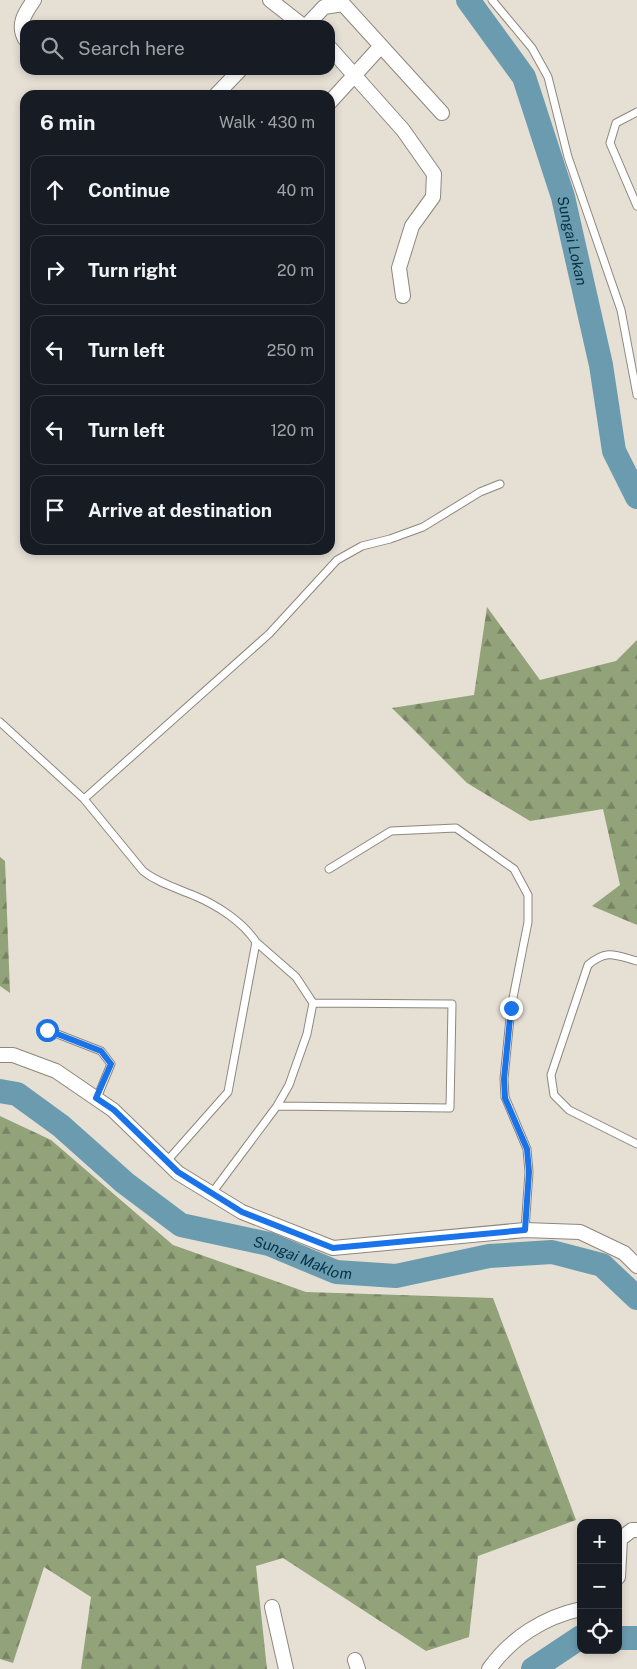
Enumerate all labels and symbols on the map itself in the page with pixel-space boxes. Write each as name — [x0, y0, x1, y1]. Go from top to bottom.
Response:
water label: Sungai Lokan — [554, 194, 591, 287]
route end — [500, 997, 523, 1020]
route start — [36, 1019, 59, 1042]
water label: Sungai Maklom — [252, 1232, 353, 1282]

